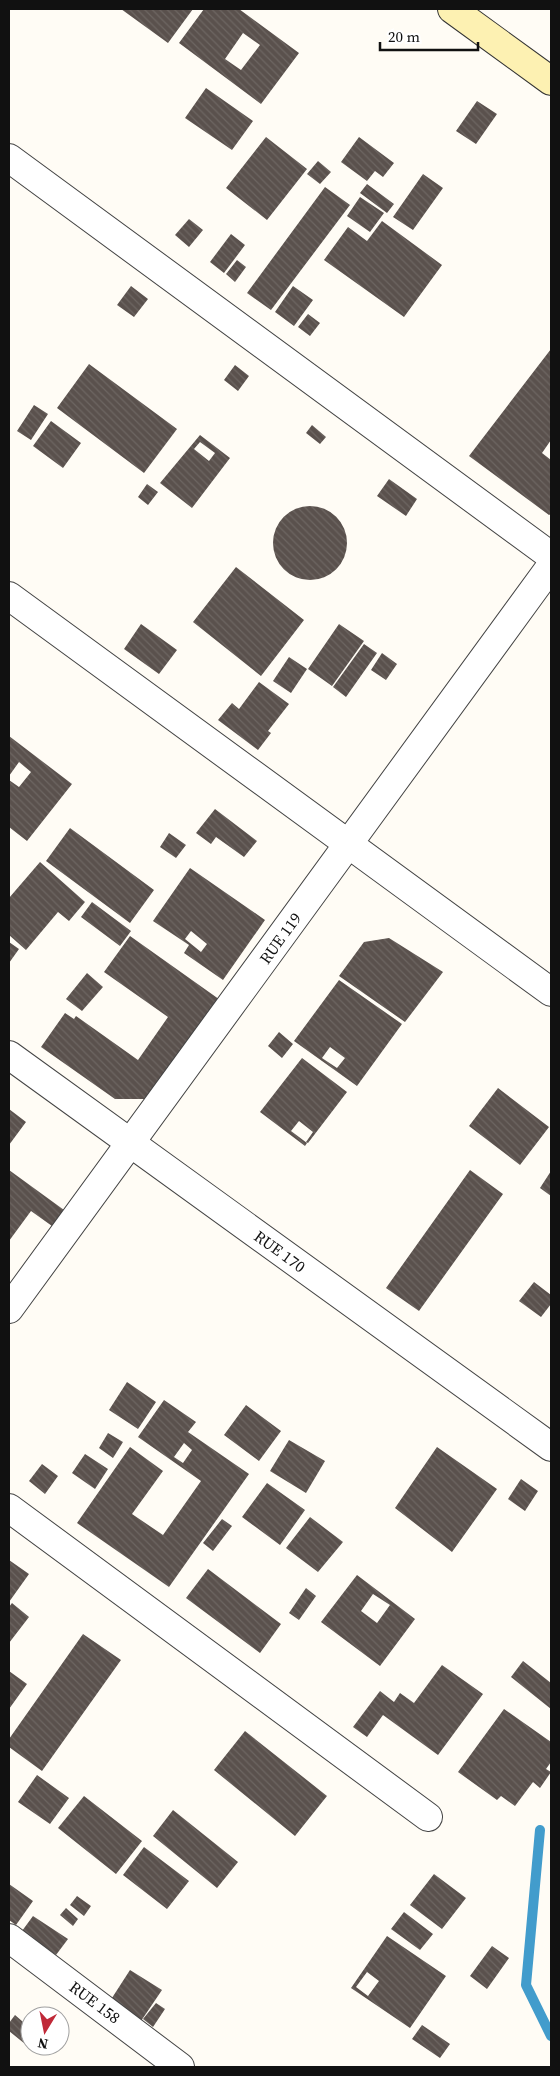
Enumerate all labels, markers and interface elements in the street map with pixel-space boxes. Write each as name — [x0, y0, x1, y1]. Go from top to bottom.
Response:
scale bar — [380, 20, 478, 52]
text: 20 m — [388, 26, 420, 47]
street label: RUE 119 — [254, 908, 306, 968]
street label: RUE 170 — [250, 1225, 310, 1277]
street label: RUE 158 — [65, 1976, 125, 2028]
north arrow — [20, 2006, 70, 2056]
text: N — [36, 2033, 50, 2055]

